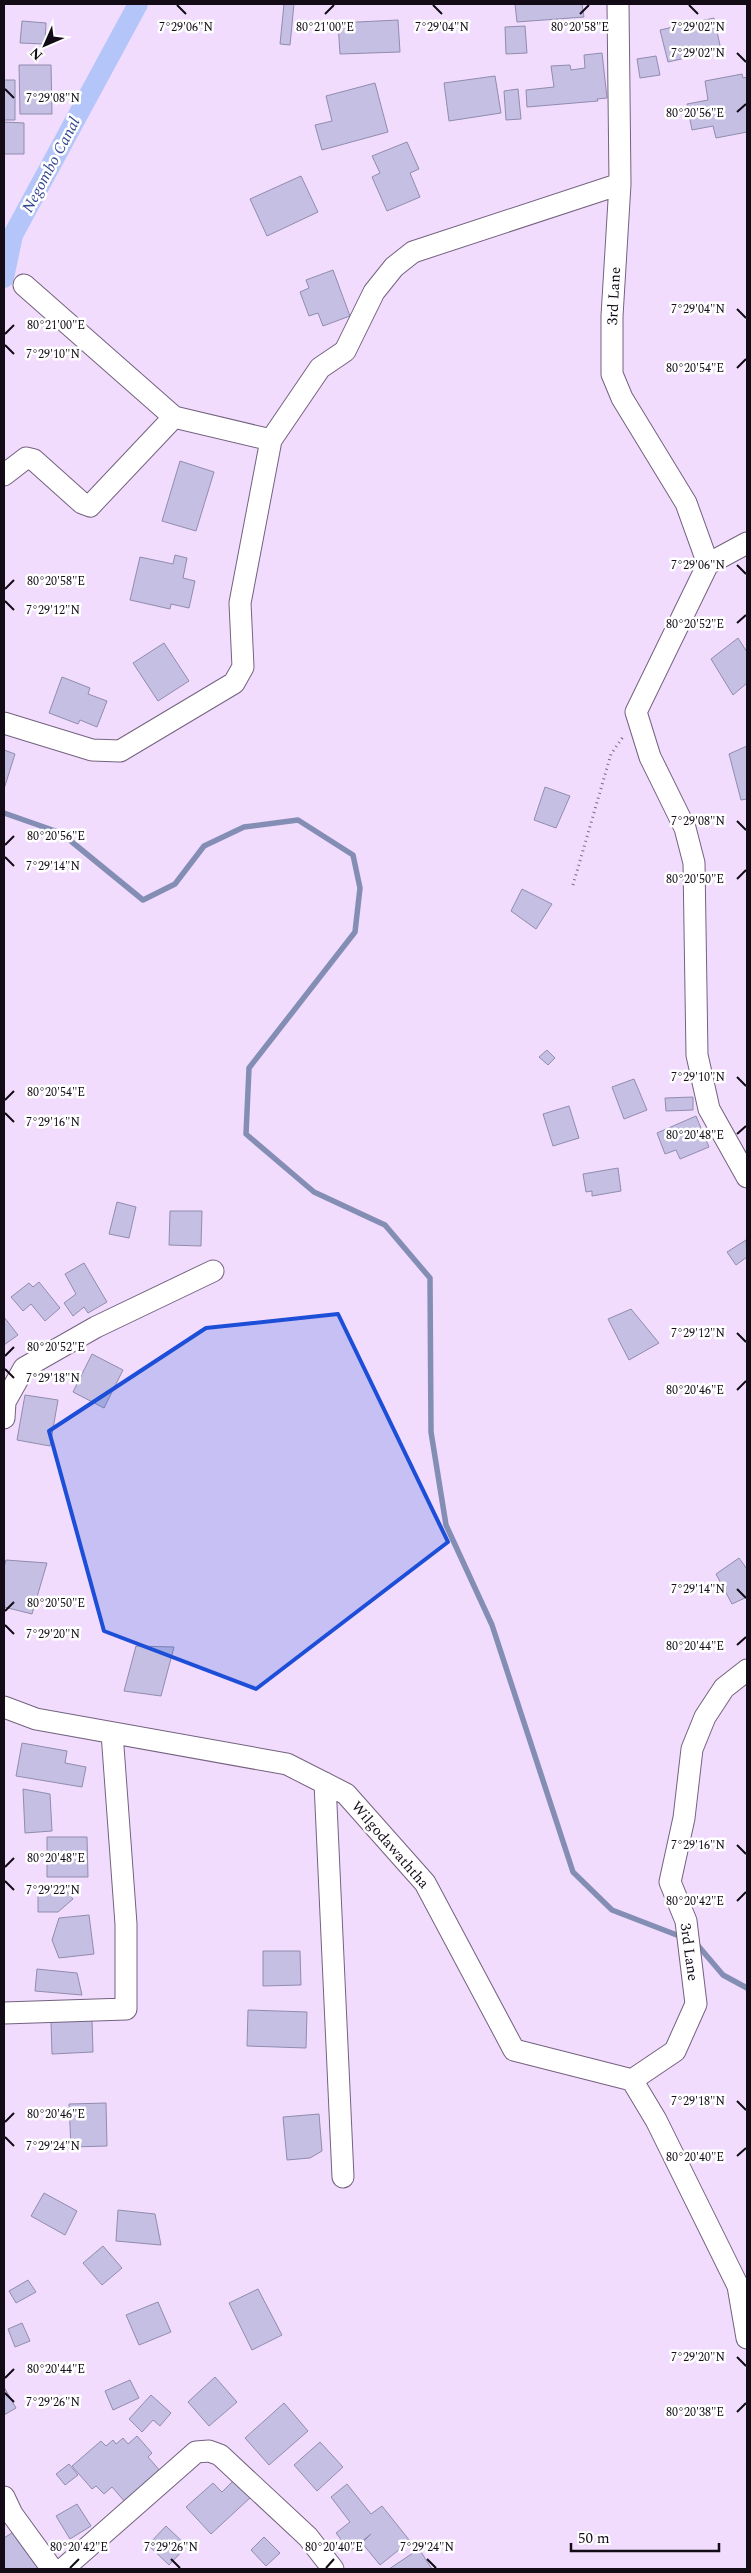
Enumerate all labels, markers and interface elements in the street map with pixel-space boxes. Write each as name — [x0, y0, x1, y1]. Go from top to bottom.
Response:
text: 7°29'06"N — [159, 18, 213, 37]
text: 80°21'00"E — [296, 18, 354, 37]
text: 7°29'04"N — [415, 18, 469, 37]
text: 80°20'58"E — [551, 18, 609, 37]
text: 7°29'02"N — [671, 18, 725, 37]
north arrow — [20, 20, 70, 70]
text: N — [25, 42, 48, 65]
text: 7°29'02"N — [671, 44, 725, 63]
text: 7°29'08"N — [26, 89, 80, 108]
text: 80°20'56"E — [666, 104, 724, 123]
water label: Negombo Canal — [16, 113, 86, 217]
street label: 3rd Lane — [601, 266, 627, 326]
text: 7°29'04"N — [671, 300, 725, 319]
text: 80°21'00"E — [27, 316, 85, 335]
text: 7°29'10"N — [26, 345, 80, 364]
text: 80°20'54"E — [666, 359, 724, 378]
text: 7°29'06"N — [671, 556, 725, 575]
text: 80°20'58"E — [27, 572, 85, 591]
text: 7°29'12"N — [26, 601, 80, 620]
text: 80°20'52"E — [666, 615, 724, 634]
text: 7°29'08"N — [671, 812, 725, 831]
text: 80°20'56"E — [27, 827, 85, 846]
text: 7°29'14"N — [26, 857, 80, 876]
text: 80°20'50"E — [666, 870, 724, 889]
text: 7°29'10"N — [671, 1068, 725, 1087]
text: 80°20'54"E — [27, 1083, 85, 1102]
text: 7°29'16"N — [26, 1113, 80, 1132]
text: 80°20'48"E — [666, 1126, 724, 1145]
text: 7°29'12"N — [671, 1324, 725, 1343]
text: 80°20'52"E — [27, 1338, 85, 1357]
text: 7°29'18"N — [26, 1369, 80, 1388]
text: 80°20'46"E — [666, 1381, 724, 1400]
text: 7°29'14"N — [671, 1580, 725, 1599]
text: 80°20'50"E — [27, 1594, 85, 1613]
text: 7°29'20"N — [26, 1625, 80, 1644]
text: 80°20'44"E — [666, 1637, 724, 1656]
street label: Wilgodawaththa — [345, 1796, 435, 1894]
text: 7°29'16"N — [671, 1836, 725, 1855]
text: 80°20'48"E — [27, 1849, 85, 1868]
text: 7°29'22"N — [26, 1881, 80, 1900]
text: 80°20'42"E — [666, 1892, 724, 1911]
street label: 3rd Lane — [674, 1921, 704, 1983]
text: 7°29'18"N — [671, 2092, 725, 2111]
text: 80°20'46"E — [27, 2105, 85, 2124]
text: 7°29'24"N — [26, 2137, 80, 2156]
text: 80°20'40"E — [666, 2148, 724, 2167]
text: 7°29'20"N — [671, 2348, 725, 2367]
text: 80°20'44"E — [27, 2360, 85, 2379]
text: 7°29'26"N — [26, 2393, 80, 2412]
text: 80°20'38"E — [666, 2403, 724, 2422]
scale bar — [571, 2520, 718, 2552]
text: 50 m — [578, 2527, 610, 2550]
text: 80°20'42"E — [50, 2538, 108, 2557]
text: 7°29'26"N — [144, 2538, 198, 2557]
text: 80°20'40"E — [305, 2538, 363, 2557]
text: 7°29'24"N — [400, 2538, 454, 2557]

